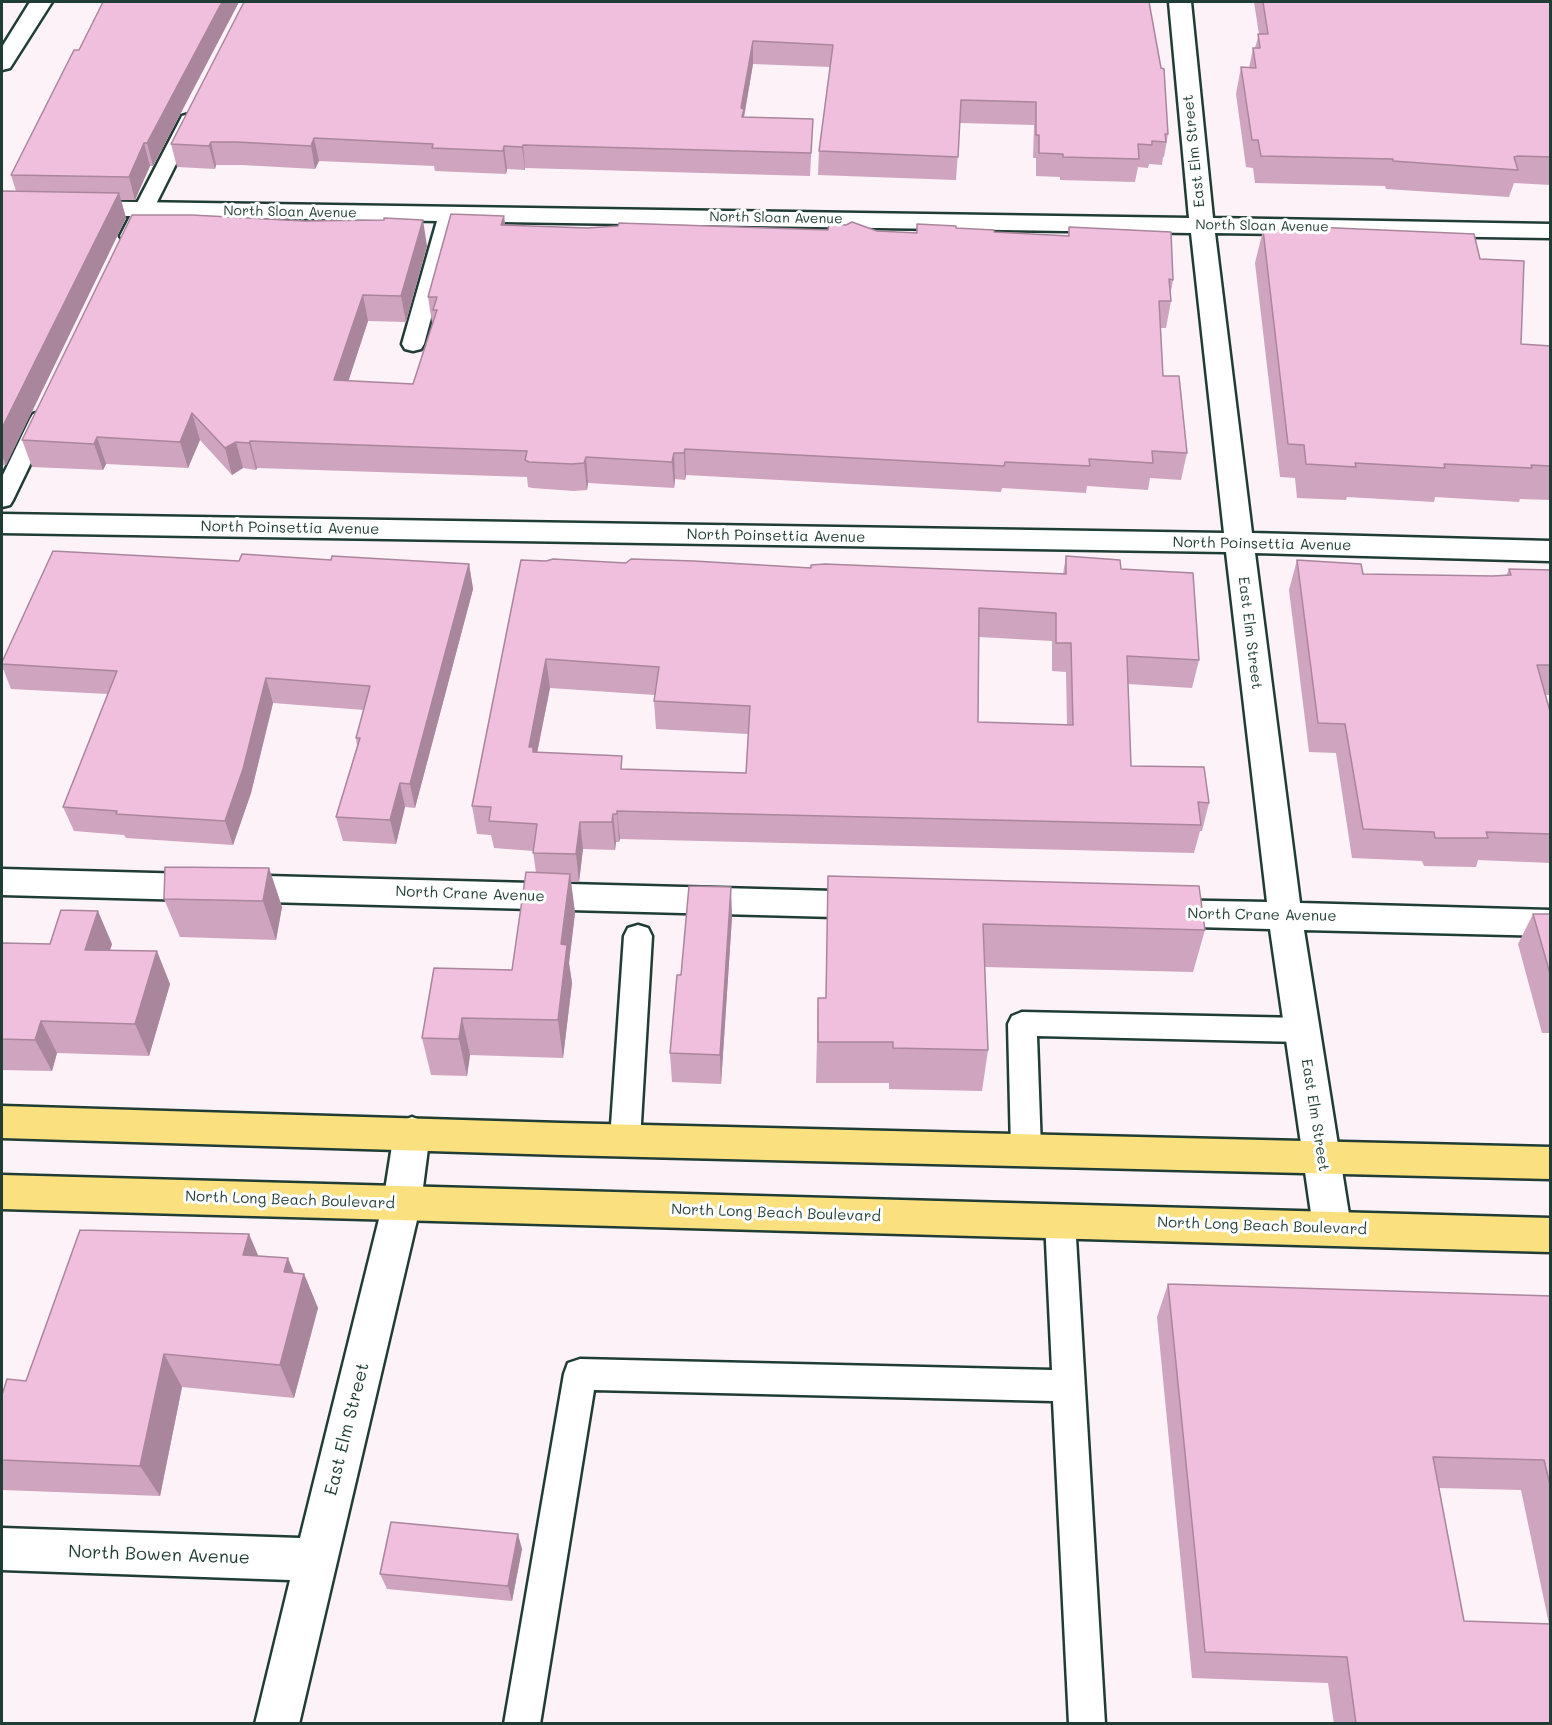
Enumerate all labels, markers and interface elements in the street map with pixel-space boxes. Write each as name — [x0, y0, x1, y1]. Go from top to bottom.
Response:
street label: East Elm Street — [1179, 94, 1209, 208]
street label: North Sloan Avenue — [223, 202, 357, 222]
street label: North Sloan Avenue — [709, 208, 843, 228]
street label: North Sloan Avenue — [1195, 216, 1329, 236]
street label: North Poinsettia Avenue — [200, 517, 380, 539]
street label: North Poinsettia Avenue — [686, 525, 866, 547]
street label: North Poinsettia Avenue — [1172, 533, 1352, 555]
street label: East Elm Street — [1234, 576, 1266, 690]
street label: North Crane Avenue — [395, 882, 545, 906]
street label: North Crane Avenue — [1187, 905, 1337, 925]
street label: East Elm Street — [1297, 1058, 1333, 1172]
street label: North Long Beach Boulevard — [185, 1187, 395, 1213]
street label: North Long Beach Boulevard — [671, 1200, 881, 1226]
street label: North Long Beach Boulevard — [1157, 1213, 1367, 1239]
street label: East Elm Street — [320, 1360, 374, 1498]
street label: North Bowen Avenue — [68, 1541, 250, 1569]

